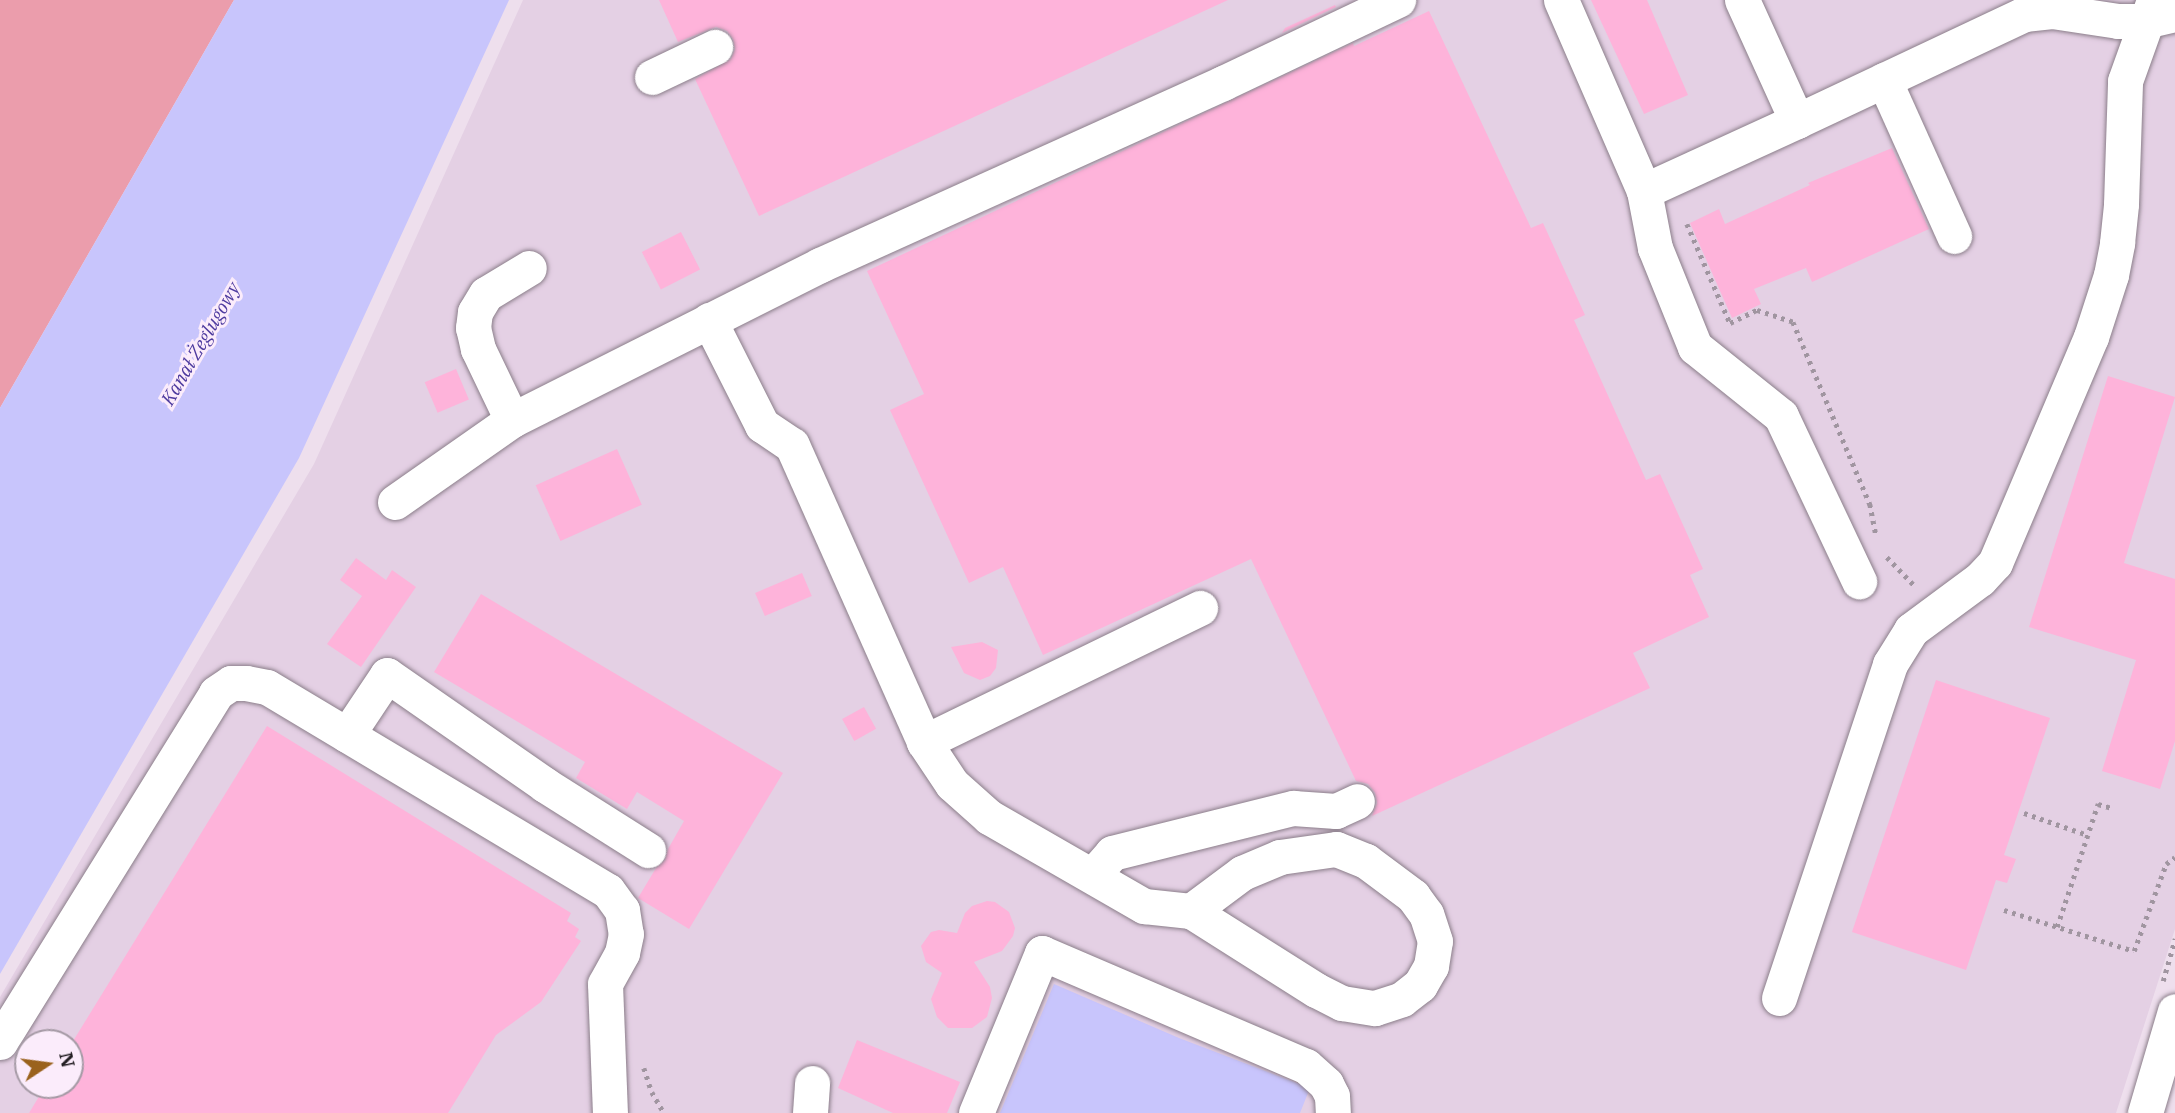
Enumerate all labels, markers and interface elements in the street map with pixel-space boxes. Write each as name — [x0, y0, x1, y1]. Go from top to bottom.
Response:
water label: Kanał Żeglugowy — [157, 279, 245, 409]
north arrow — [14, 1029, 84, 1099]
text: N — [54, 1050, 81, 1070]

